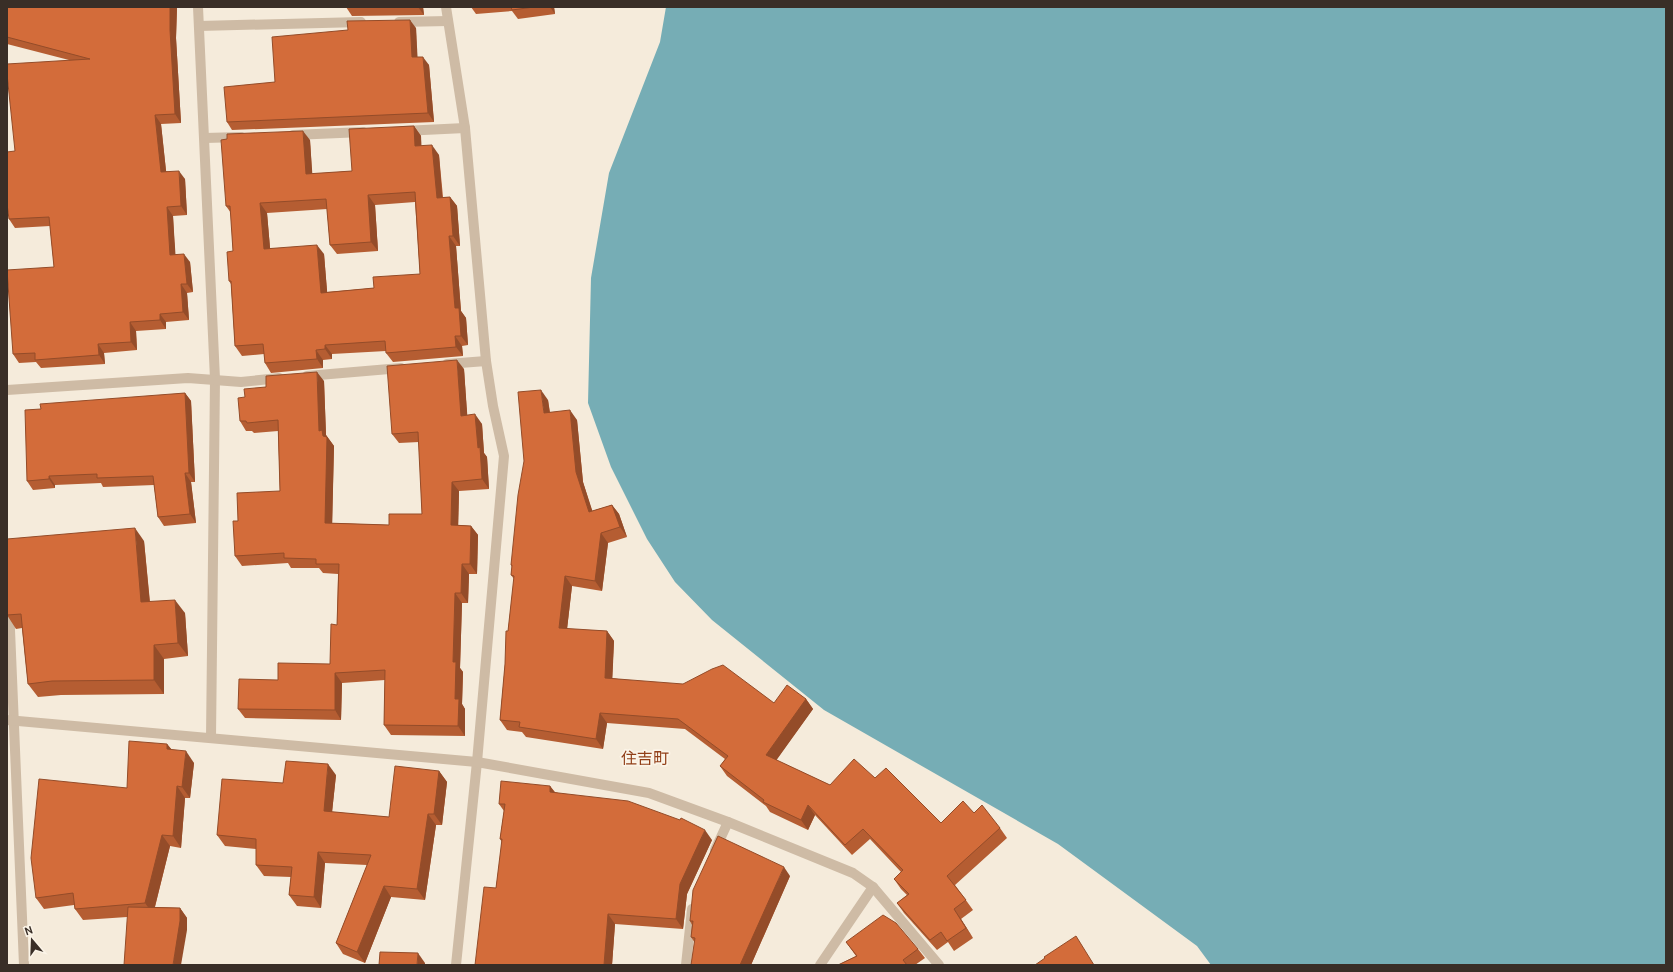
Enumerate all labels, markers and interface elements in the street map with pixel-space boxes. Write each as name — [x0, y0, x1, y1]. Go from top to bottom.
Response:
district label: 住吉町 — [621, 749, 669, 768]
north arrow — [12, 920, 52, 960]
text: N — [23, 923, 35, 938]

